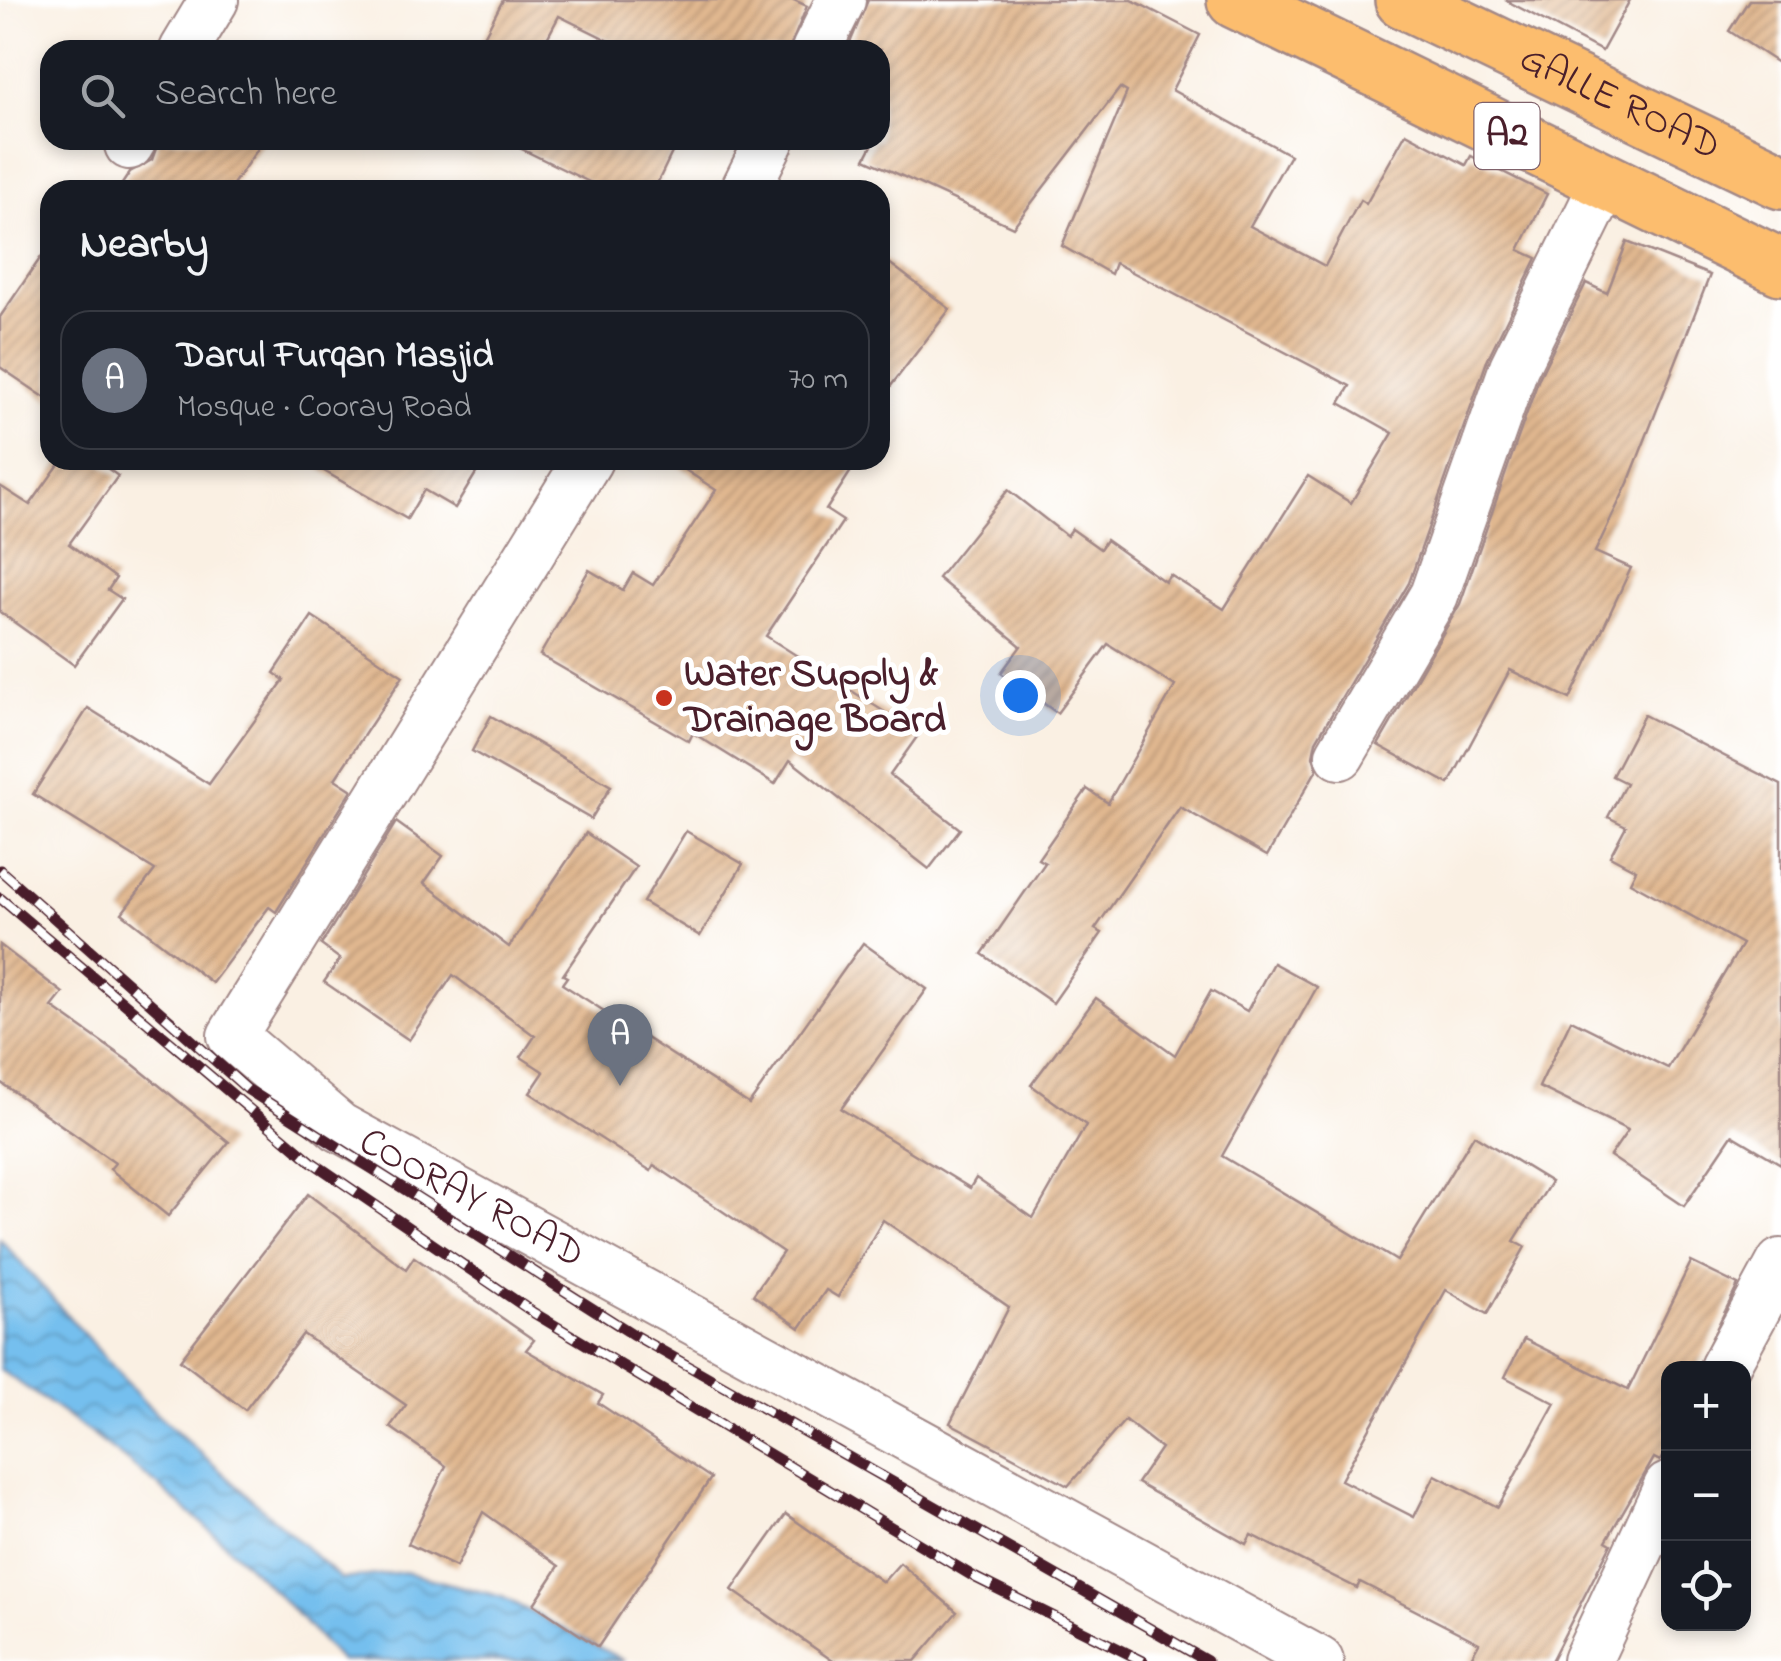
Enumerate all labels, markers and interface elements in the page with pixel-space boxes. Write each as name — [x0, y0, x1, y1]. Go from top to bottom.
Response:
street label: GALLE ROAD — [1509, 30, 1730, 177]
search box — [40, 40, 890, 150]
text: Search here — [155, 67, 337, 123]
icon: search — [75, 68, 130, 123]
road number: A2 — [1474, 103, 1540, 169]
text: Nearby — [80, 215, 208, 276]
text: Darul Furqan Masjid — [177, 329, 493, 385]
text: A — [105, 357, 124, 404]
text: 70 m — [788, 357, 848, 404]
text: Mosque · Cooray Road — [177, 385, 471, 432]
place label: Water Supply & Drainage Board — [682, 646, 947, 751]
your location — [995, 670, 1046, 721]
marker: Water Supply & Drainage Board — [653, 687, 675, 709]
pin: A — [588, 1004, 652, 1086]
street label: COORAY ROAD — [348, 1114, 594, 1284]
map controls — [1661, 1361, 1751, 1631]
button: + — [1661, 1361, 1751, 1451]
button: − — [1661, 1451, 1751, 1541]
button: locate — [1661, 1541, 1751, 1631]

